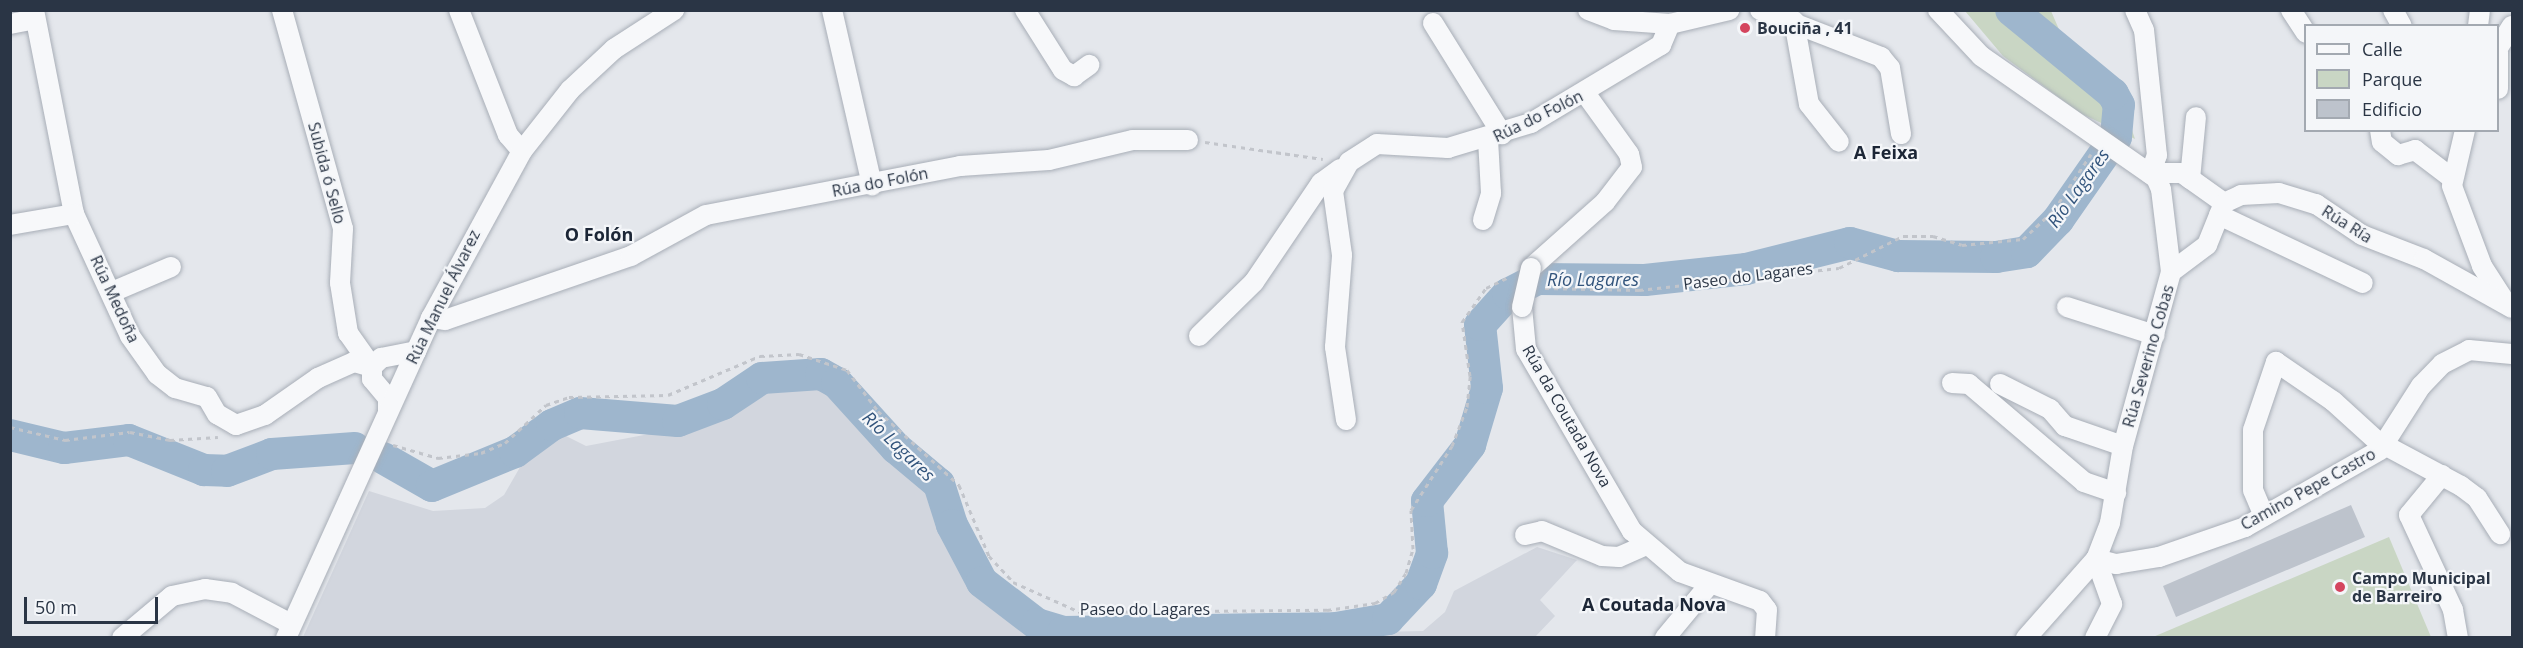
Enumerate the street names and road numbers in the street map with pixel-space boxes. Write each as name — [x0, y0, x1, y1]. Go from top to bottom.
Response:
street label: Rúa do Folón — [1490, 86, 1586, 146]
street label: Subida ó Sello — [304, 120, 350, 226]
street label: Rúa do Folón — [830, 163, 930, 201]
street label: Rúa Ría — [2318, 201, 2376, 247]
street label: Rúa Manuel Álvarez — [402, 227, 484, 367]
street label: Rúa Medoña — [86, 252, 144, 346]
street label: Paseo do Lagares — [1682, 259, 1814, 293]
street label: Rúa Severino Cobas — [2118, 282, 2178, 430]
street label: Rúa da Coutada Nova — [1518, 341, 1616, 491]
street label: Camino Pepe Castro — [2237, 444, 2379, 534]
street label: Paseo do Lagares — [1080, 599, 1210, 619]

